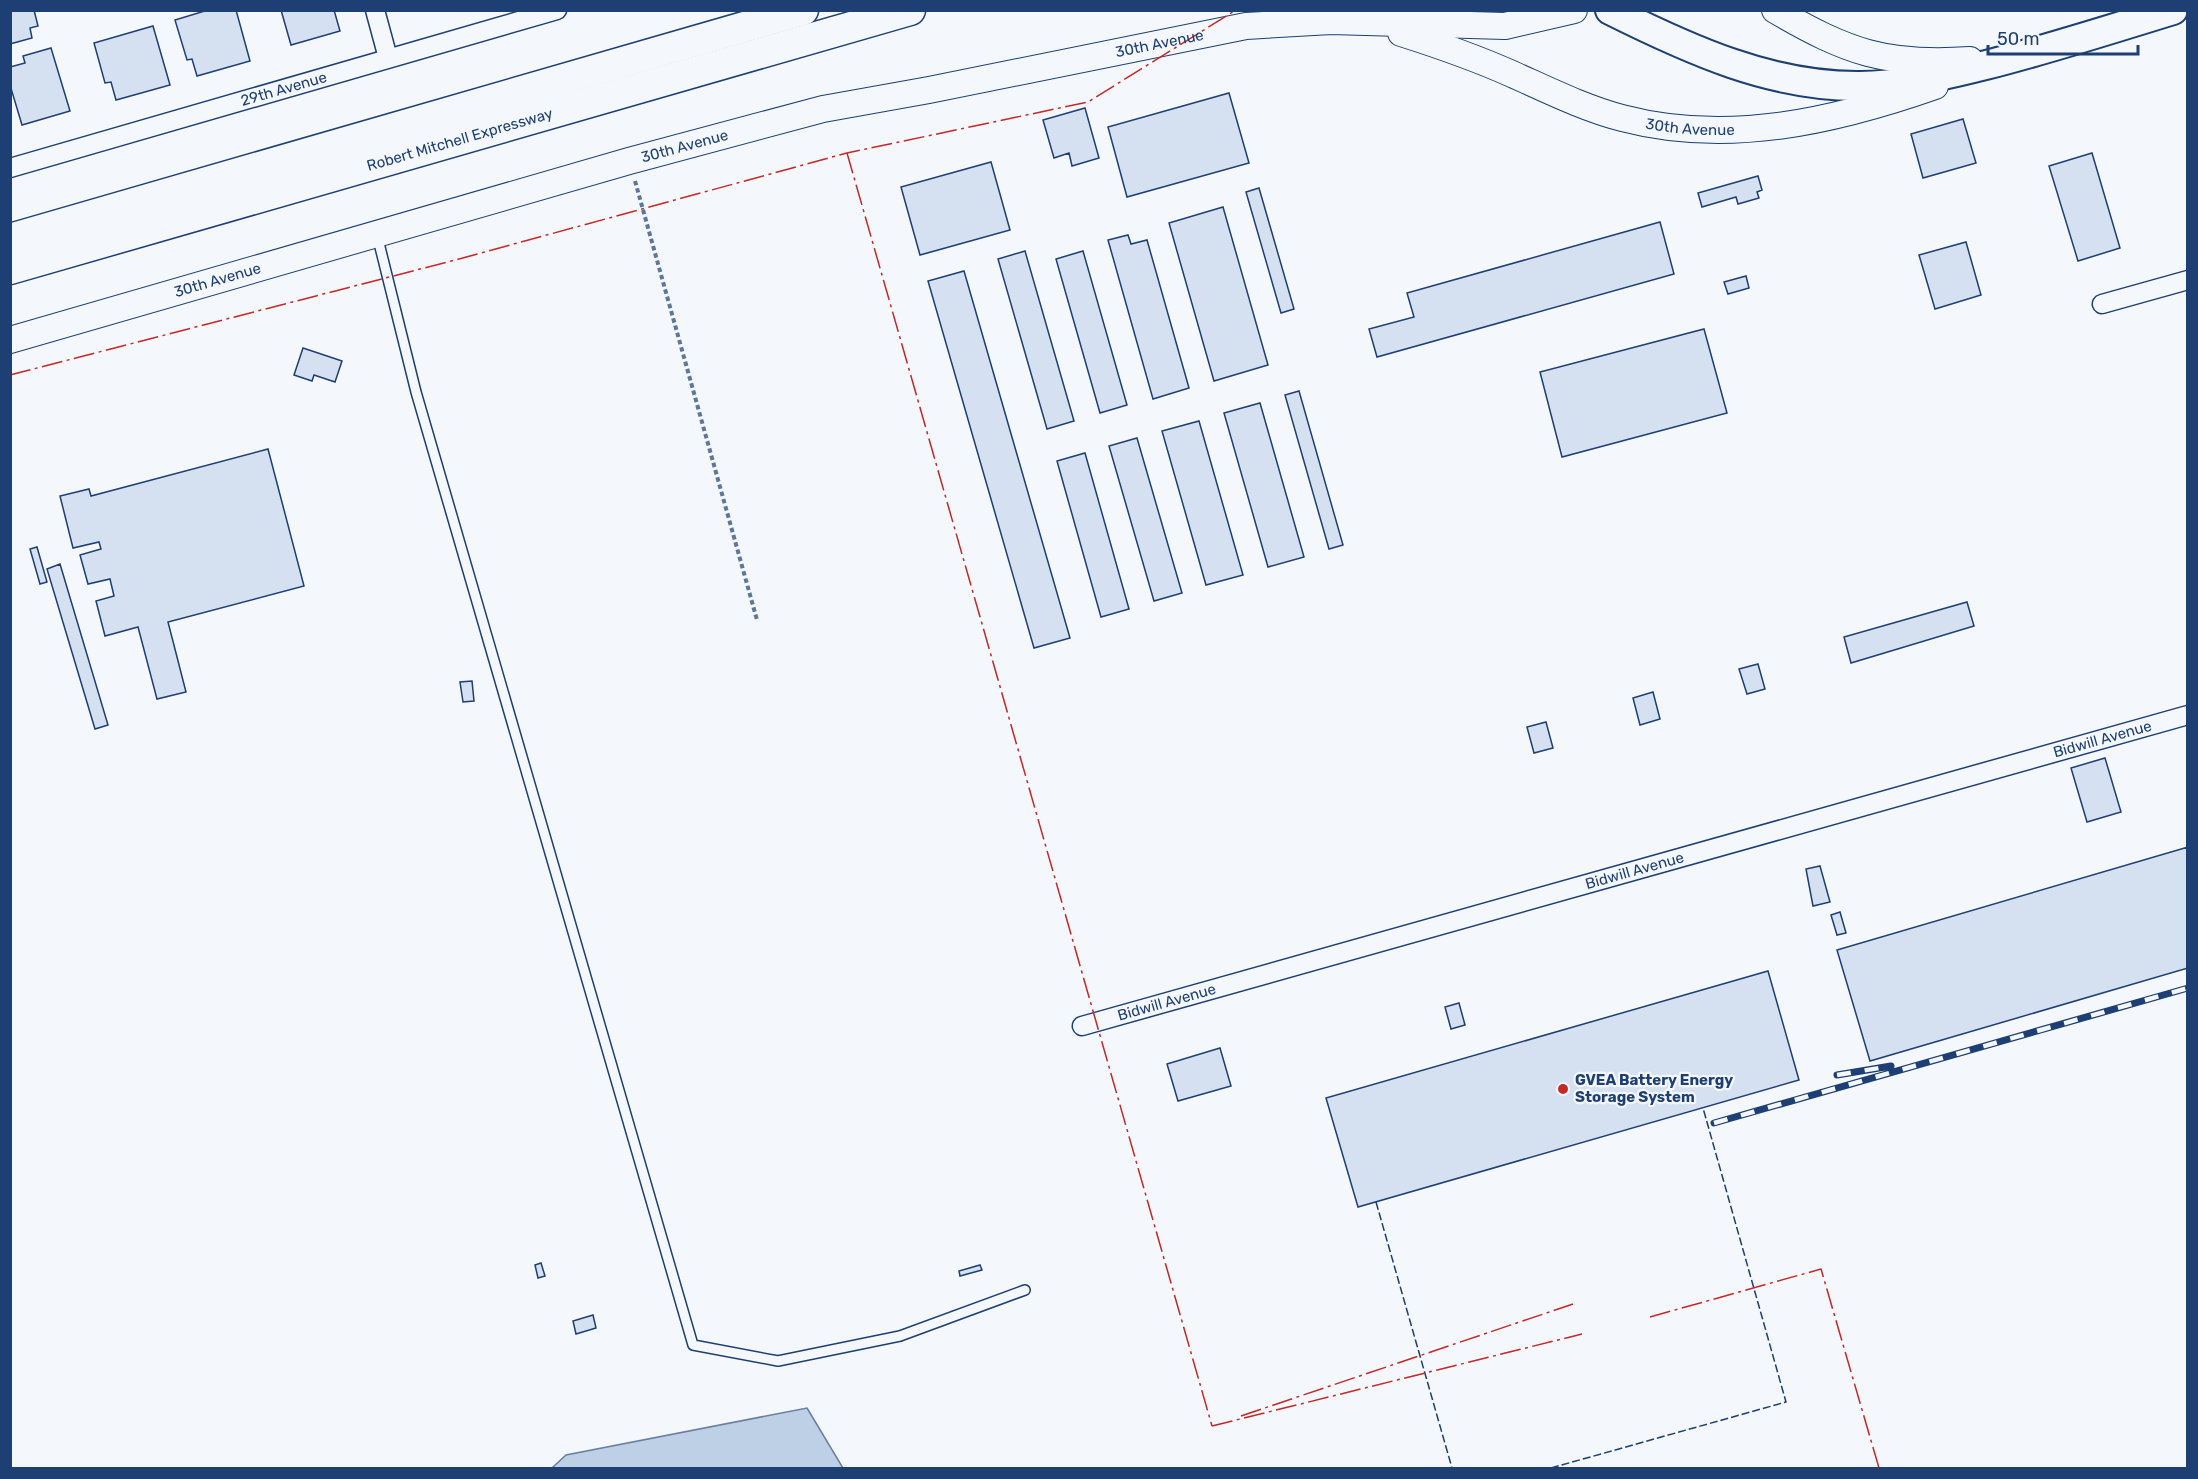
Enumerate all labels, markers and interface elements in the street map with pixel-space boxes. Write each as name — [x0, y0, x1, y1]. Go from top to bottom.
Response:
scale bar — [1988, 18, 2138, 56]
street label: 30th Avenue — [1114, 26, 1205, 61]
text: 50 m — [1997, 28, 2040, 50]
street label: 29th Avenue — [239, 68, 329, 110]
street label: Robert Mitchell Expressway — [365, 104, 555, 175]
street label: 30th Avenue — [1644, 115, 1735, 139]
street label: 30th Avenue — [639, 126, 730, 166]
street label: 30th Avenue — [172, 259, 263, 301]
street label: Bidwill Avenue — [2051, 717, 2154, 761]
street label: Bidwill Avenue — [1583, 848, 1686, 893]
street label: Bidwill Avenue — [1115, 980, 1218, 1025]
place label: GVEA Battery Energy Storage System — [1575, 1071, 1733, 1106]
marker: GVEA Battery Energy Storage System — [1556, 1082, 1570, 1096]

